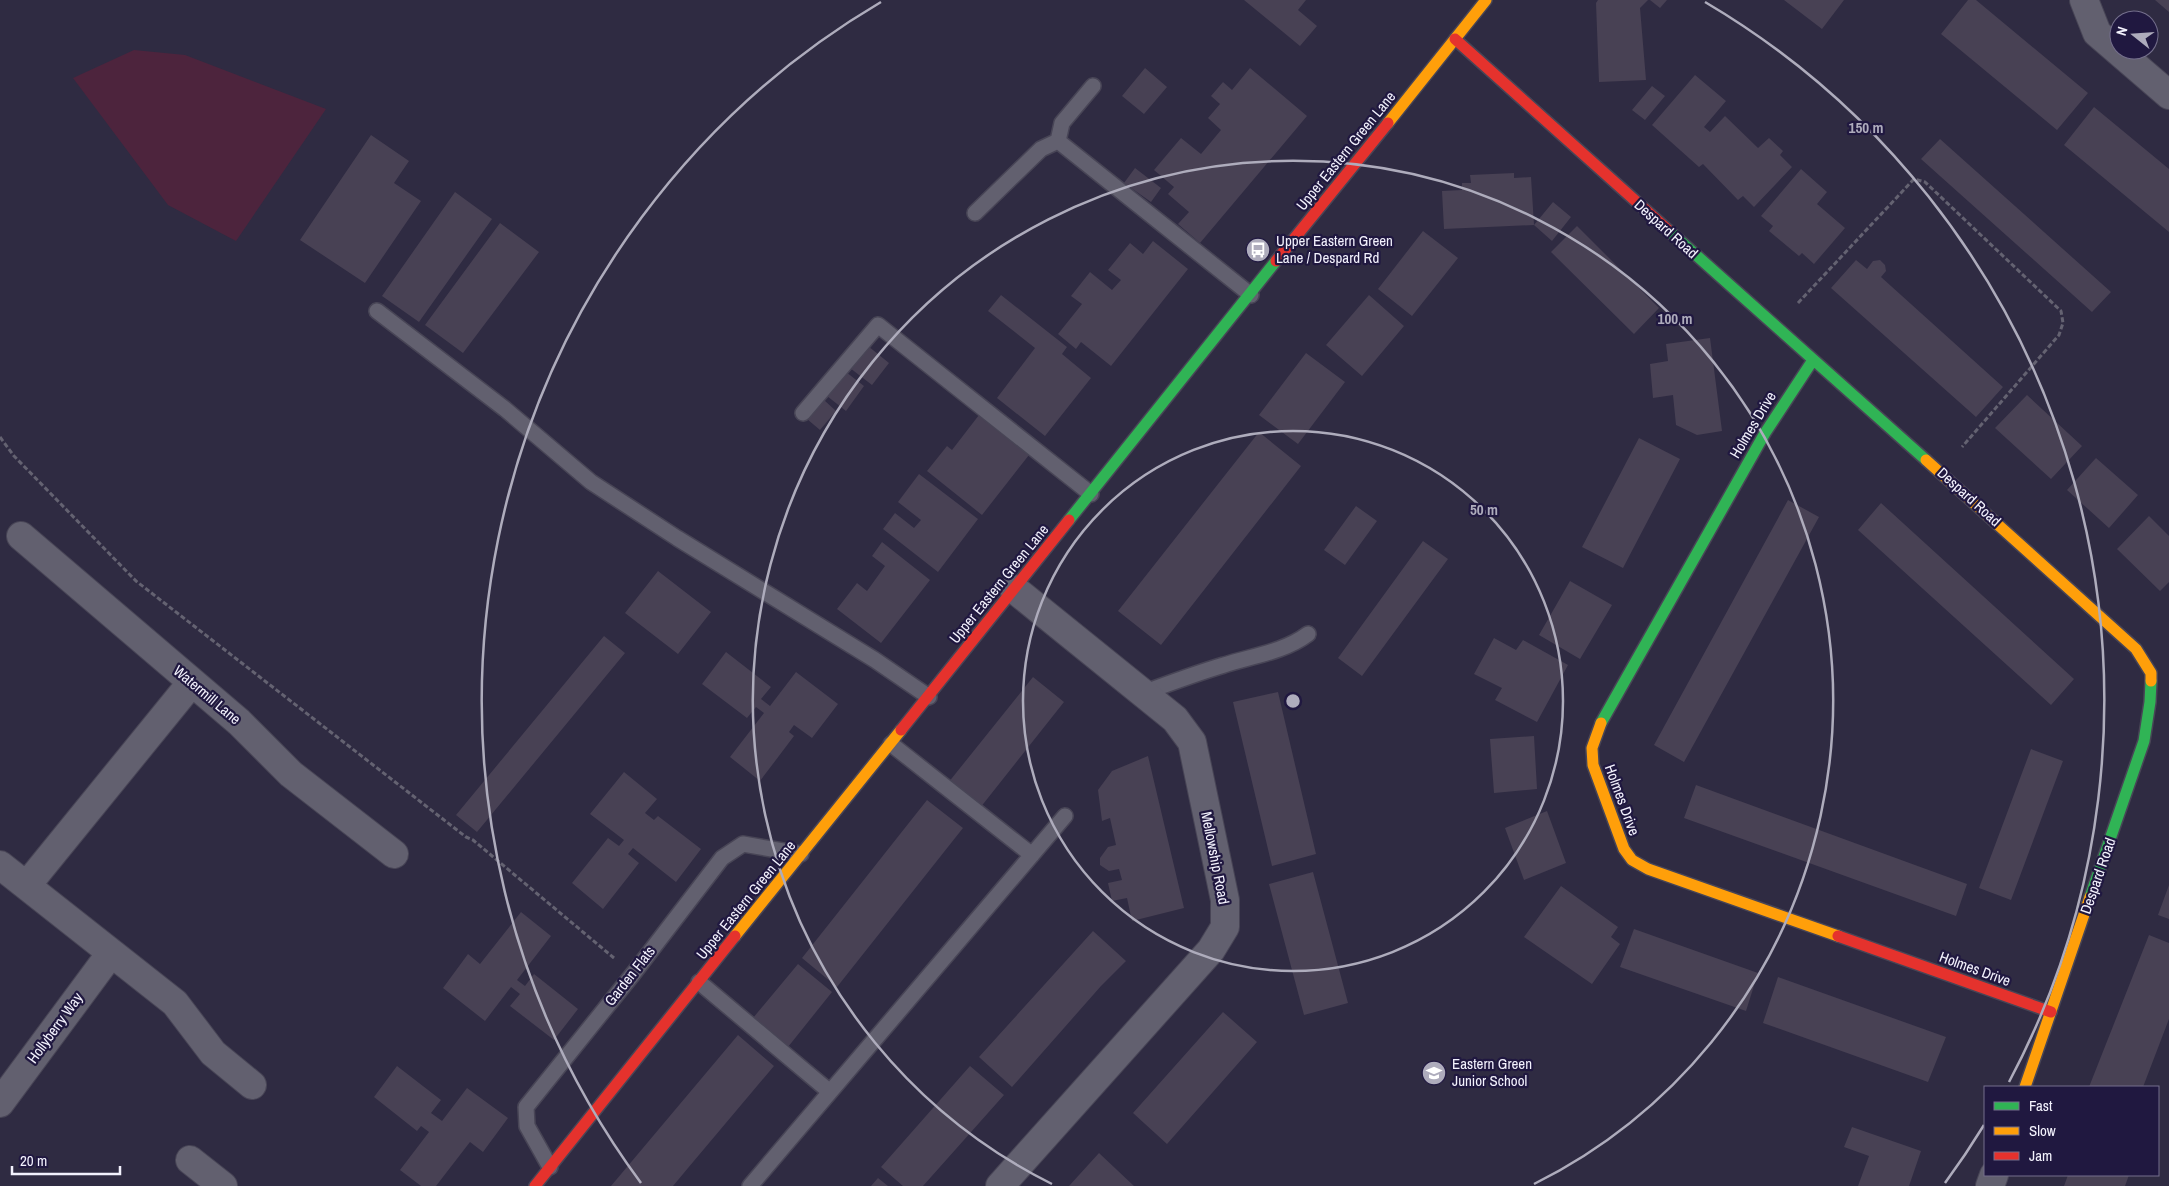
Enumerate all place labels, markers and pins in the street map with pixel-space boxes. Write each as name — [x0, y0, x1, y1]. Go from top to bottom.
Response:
place label: Upper Eastern Green Lane / Despard Rd — [1276, 230, 1393, 268]
bus stop icon: Upper Eastern Green Lane / Despard Rd — [1245, 237, 1271, 263]
centre of rings — [1284, 692, 1302, 710]
place label: Eastern Green Junior School — [1452, 1053, 1532, 1091]
school or university icon: Eastern Green Junior School — [1421, 1060, 1447, 1086]

